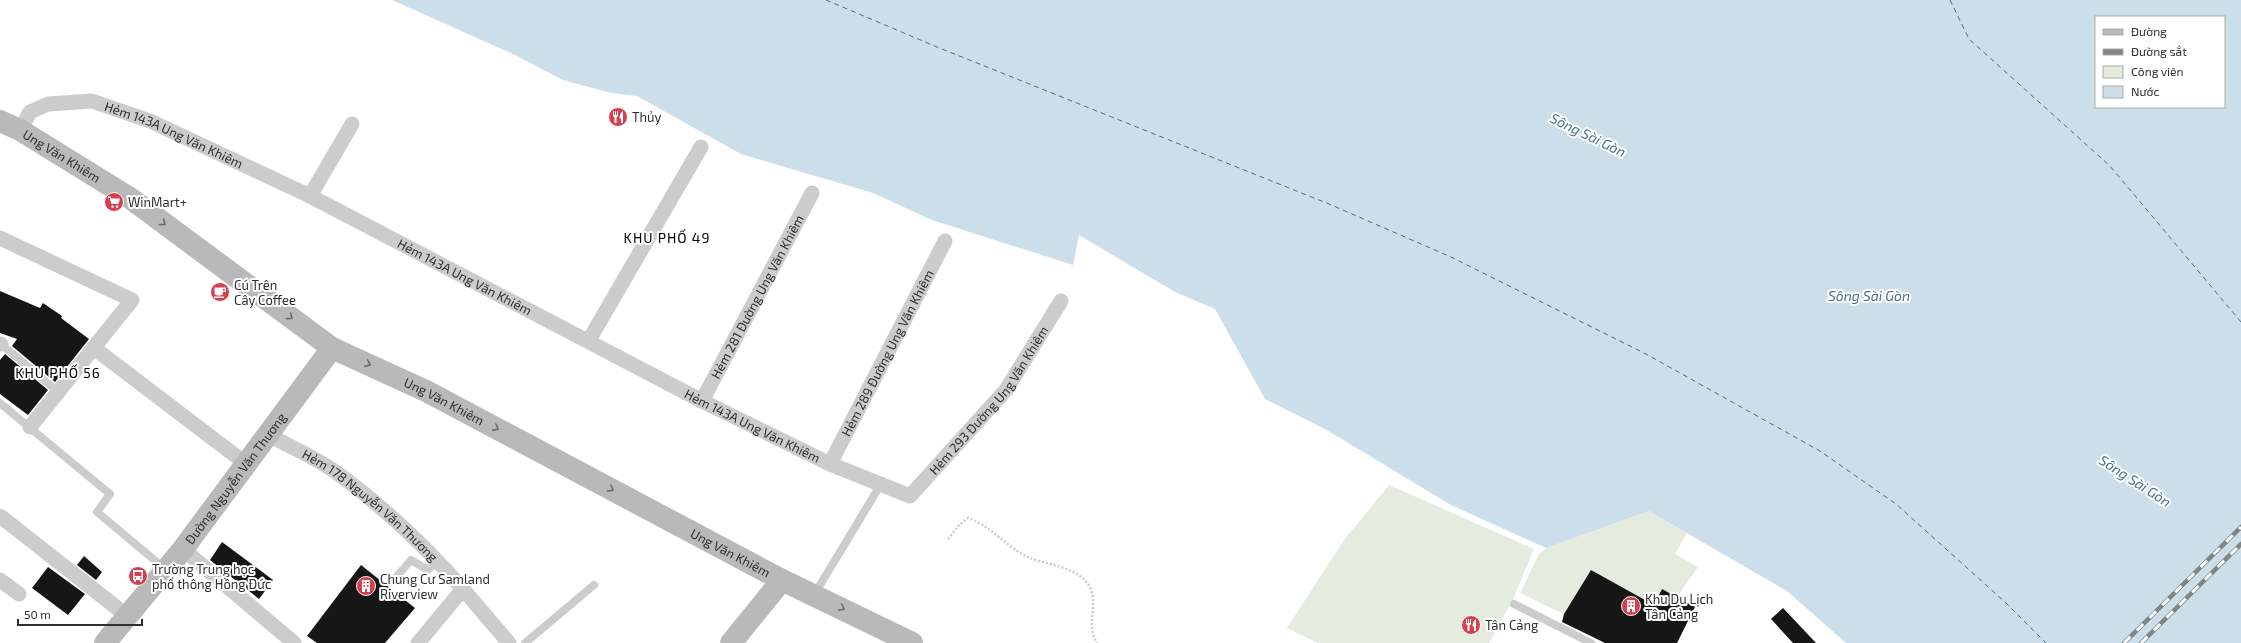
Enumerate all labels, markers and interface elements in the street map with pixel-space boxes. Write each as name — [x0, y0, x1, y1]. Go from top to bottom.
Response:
legend — [2095, 16, 2225, 108]
text: Đường — [2131, 24, 2167, 38]
text: Đường sắt — [2131, 44, 2187, 58]
text: Công viên — [2131, 64, 2184, 78]
text: Nước — [2131, 84, 2160, 98]
street label: Hẻm 143A Ung Văn Khiêm — [103, 98, 246, 171]
restaurant icon: Thủy — [607, 106, 629, 128]
place label: Thủy — [632, 109, 662, 125]
water label: Sông Sài Gòn — [1548, 109, 1629, 160]
street label: Ung Văn Khiêm — [20, 126, 103, 186]
supermarket icon: WinMart+ — [103, 191, 125, 213]
place label: WinMart+ — [128, 194, 187, 210]
street label: Hẻm 281 Đường Ung Văn Khiêm — [707, 212, 807, 381]
one-way arrow — [159, 218, 166, 225]
district label: KHU PHỐ 49 — [624, 229, 710, 246]
street label: Hẻm 143A Ung Văn Khiêm — [395, 235, 534, 319]
street label: Hẻm 289 Đường Ung Văn Khiêm — [838, 267, 937, 439]
place label: Cú Trên Cây Coffee — [234, 277, 296, 308]
cafe icon: Cú Trên Cây Coffee — [209, 281, 231, 303]
water label: Sông Sài Gòn — [1828, 287, 1910, 304]
one-way arrow — [286, 312, 293, 319]
street label: Hẻm 293 Đường Ung Văn Khiêm — [926, 323, 1052, 478]
one-way arrow — [363, 359, 371, 367]
district label: KHU PHỐ 56 — [15, 364, 101, 381]
street label: Ung Văn Khiêm — [401, 374, 487, 428]
street label: Hẻm 143A Ung Văn Khiêm — [682, 385, 823, 466]
street label: Đường Nguyễn Văn Thương — [181, 410, 289, 547]
one-way arrow — [492, 424, 500, 431]
street label: Hẻm 178 Nguyễn Văn Thương — [300, 446, 441, 565]
water label: Sông Sài Gòn — [2096, 451, 2174, 510]
one-way arrow — [607, 485, 614, 492]
street label: Ung Văn Khiêm — [688, 525, 773, 580]
place label: Trường Trung học phổ thông Hồng Đức — [152, 561, 271, 592]
bus stop icon: Trường Trung học phổ thông Hồng Đức — [127, 565, 149, 587]
place label: Chung Cư Samland Riverview — [380, 571, 490, 602]
building icon: Chung Cư Samland Riverview — [355, 575, 377, 597]
place label: Khu Du Lịch Tân Cảng — [1645, 591, 1713, 622]
building icon: Khu Du Lịch Tân Cảng — [1620, 595, 1642, 617]
scale bar — [18, 601, 142, 627]
one-way arrow — [838, 604, 845, 611]
text: 50 m — [24, 607, 51, 621]
restaurant icon: Tân Cảng — [1460, 614, 1482, 636]
place label: Tân Cảng — [1485, 617, 1538, 633]

